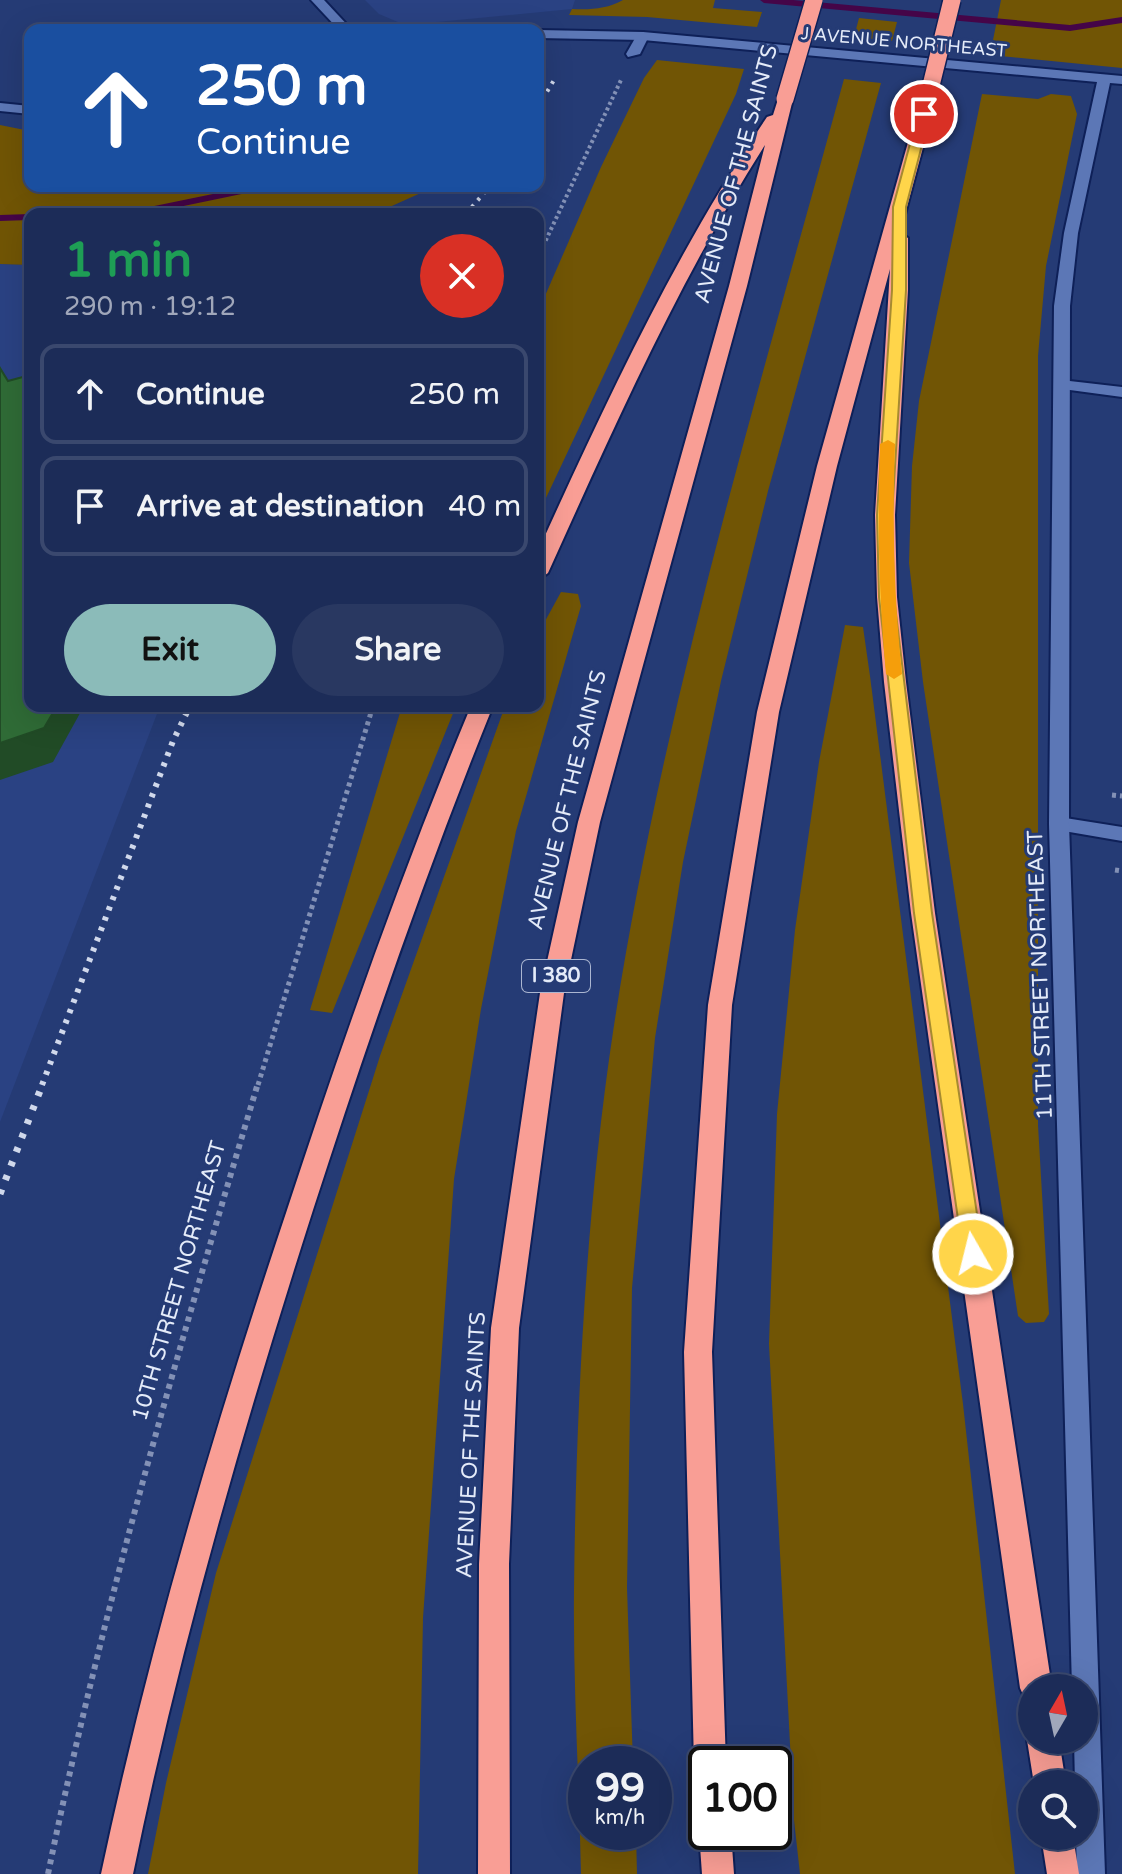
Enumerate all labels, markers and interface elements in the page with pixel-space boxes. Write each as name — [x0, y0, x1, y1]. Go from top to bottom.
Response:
street label: J AVENUE NORTHEAST — [800, 22, 1008, 62]
street label: AVENUE OF THE SAINTS — [689, 42, 783, 306]
text: 250 m — [196, 53, 367, 120]
icon: ahead — [64, 56, 168, 160]
pin — [890, 80, 958, 148]
icon: arrive — [902, 92, 946, 136]
text: Continue — [196, 121, 351, 164]
text: 1 min — [64, 232, 192, 290]
button: close — [420, 234, 504, 318]
text: 290 m · 19:12 — [64, 291, 236, 322]
icon: ahead — [68, 372, 112, 416]
text: Continue — [136, 376, 265, 413]
text: 250 m — [408, 376, 500, 413]
icon: arrive — [68, 484, 112, 528]
text: Arrive at destination — [136, 488, 424, 525]
text: 40 m — [448, 488, 521, 525]
button: Exit — [64, 604, 276, 696]
button: Share — [292, 604, 504, 696]
street label: AVENUE OF THE SAINTS — [522, 668, 612, 932]
street label: 11TH STREET NORTHEAST — [1022, 829, 1058, 1120]
road number: I 380 — [522, 960, 590, 992]
street label: 10TH STREET NORTHEAST — [127, 1137, 232, 1424]
position arrow — [931, 1212, 1015, 1296]
street label: AVENUE OF THE SAINTS — [451, 1311, 491, 1579]
north arrow — [1018, 1674, 1098, 1754]
map controls — [1018, 1674, 1098, 1850]
speed limit sign: 100 — [688, 1746, 792, 1850]
text: 99 — [595, 1764, 645, 1812]
button: search — [1018, 1770, 1098, 1850]
text: km/h — [595, 1806, 645, 1830]

